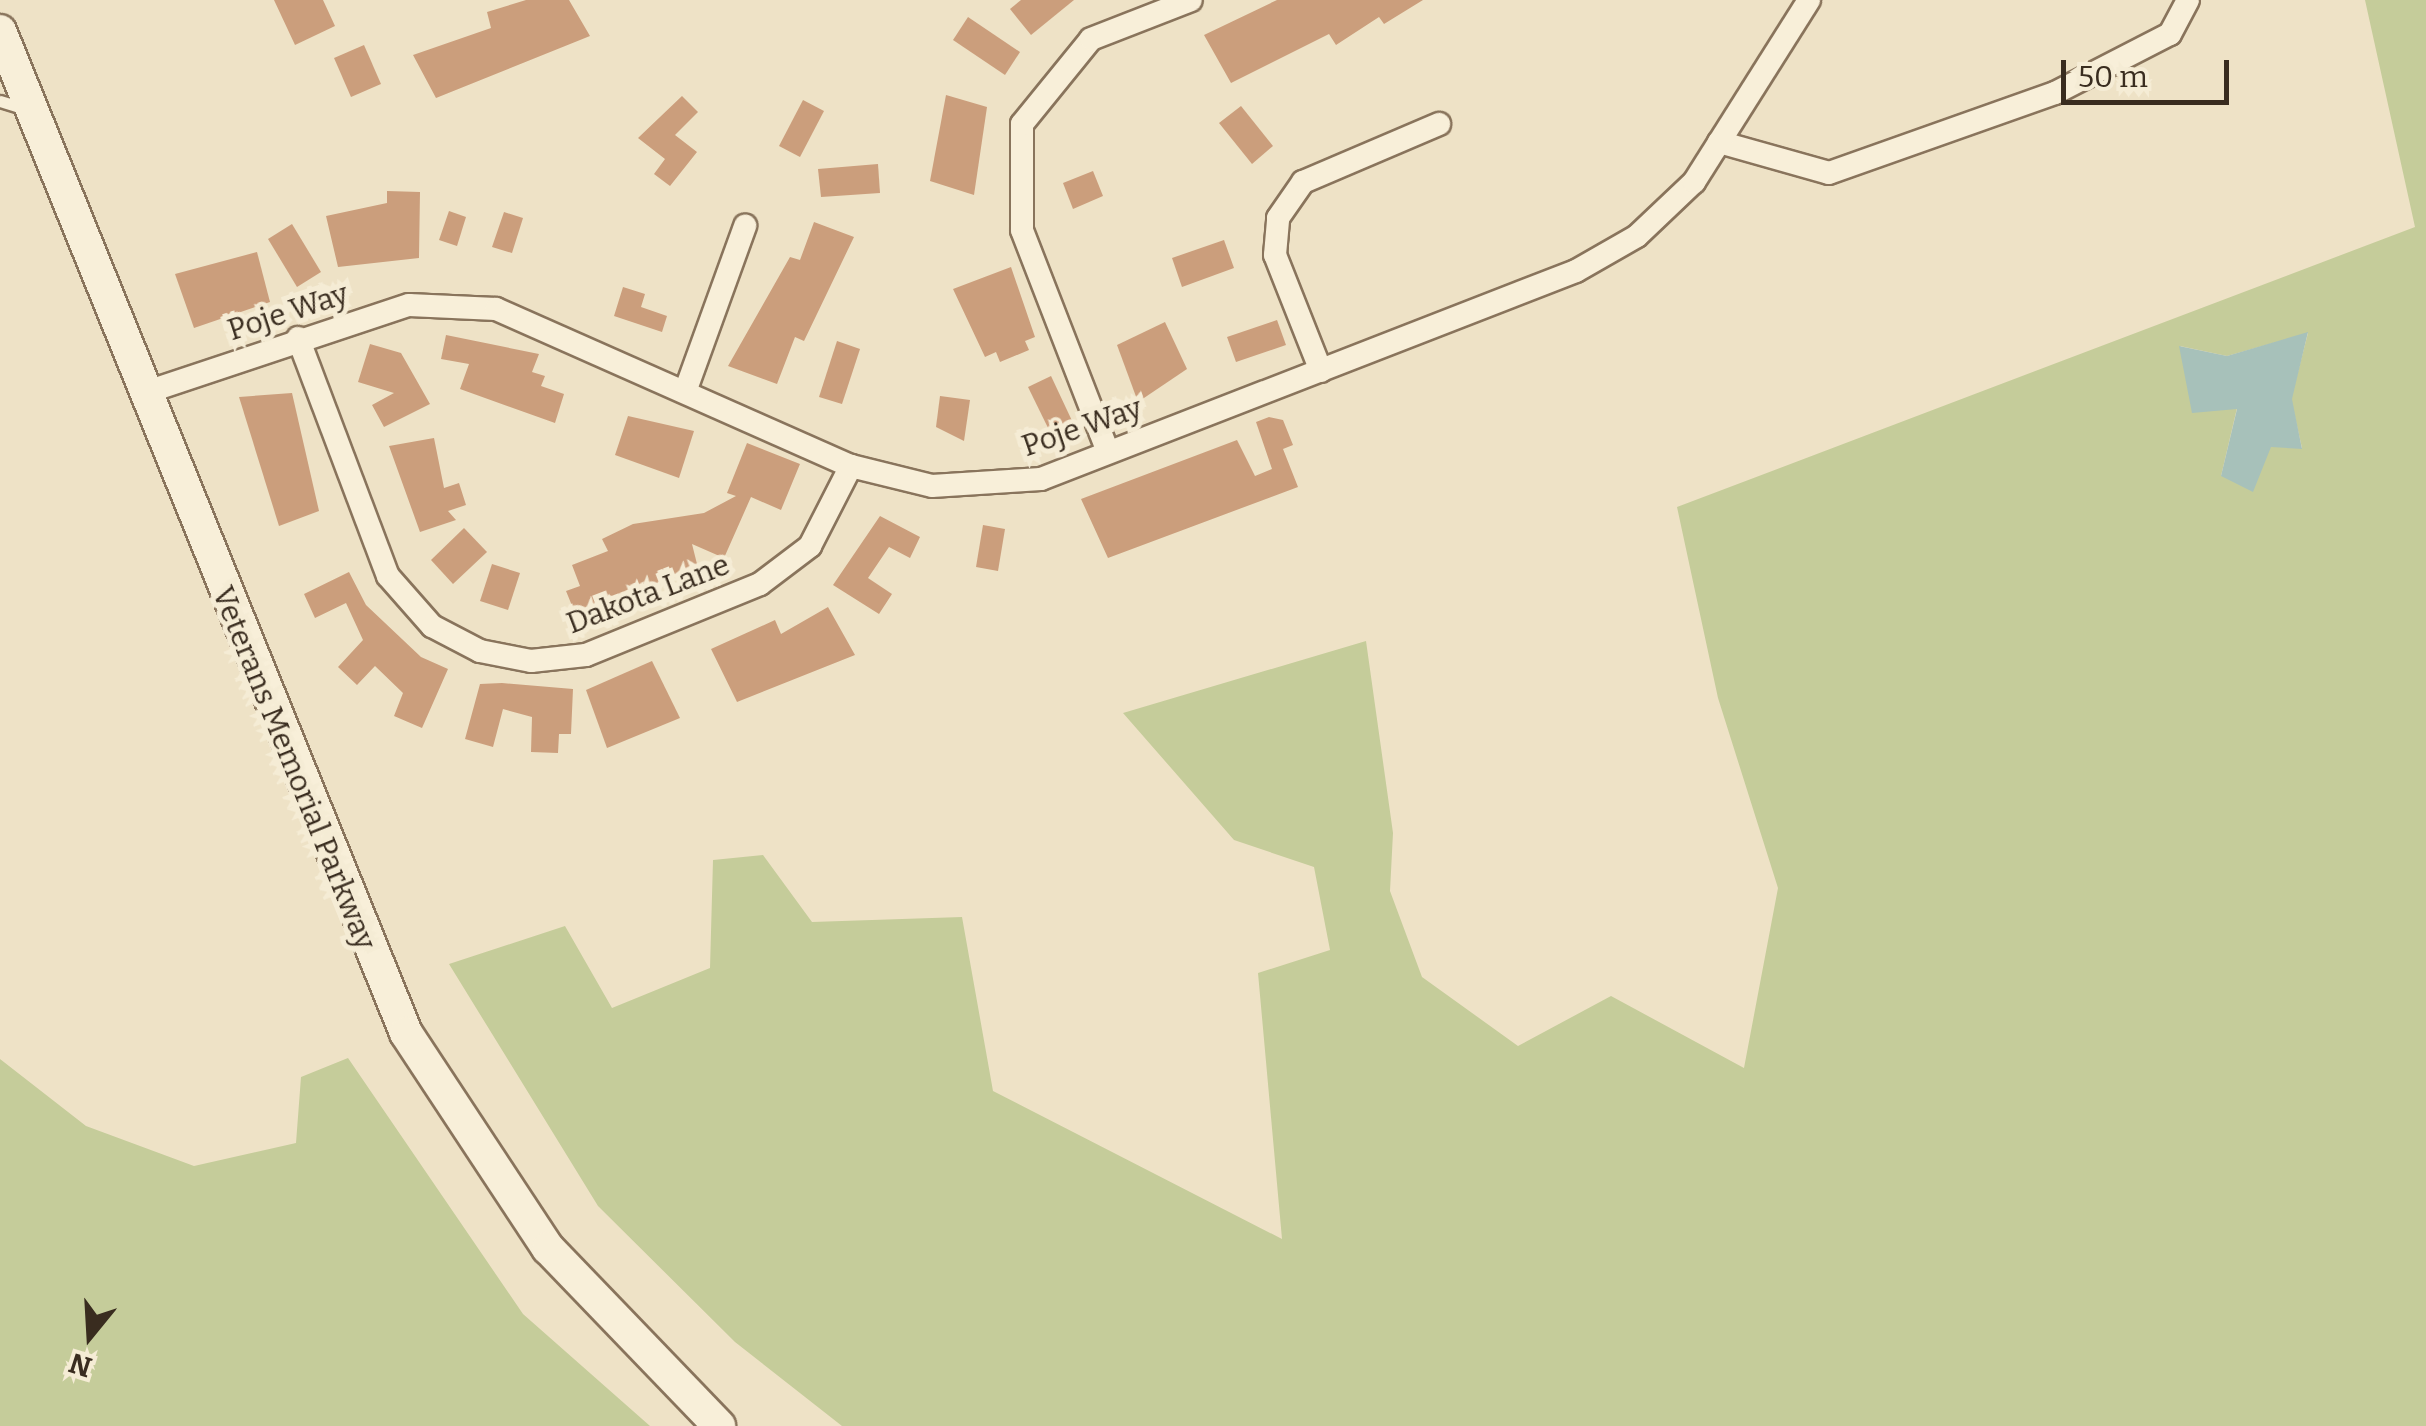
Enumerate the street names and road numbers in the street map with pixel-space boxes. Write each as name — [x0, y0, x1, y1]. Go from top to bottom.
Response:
street label: Poje Way — [223, 276, 353, 348]
street label: Poje Way — [1017, 390, 1147, 464]
street label: Dakota Lane — [562, 546, 734, 642]
street label: Veterans Memorial Parkway — [205, 581, 383, 955]

